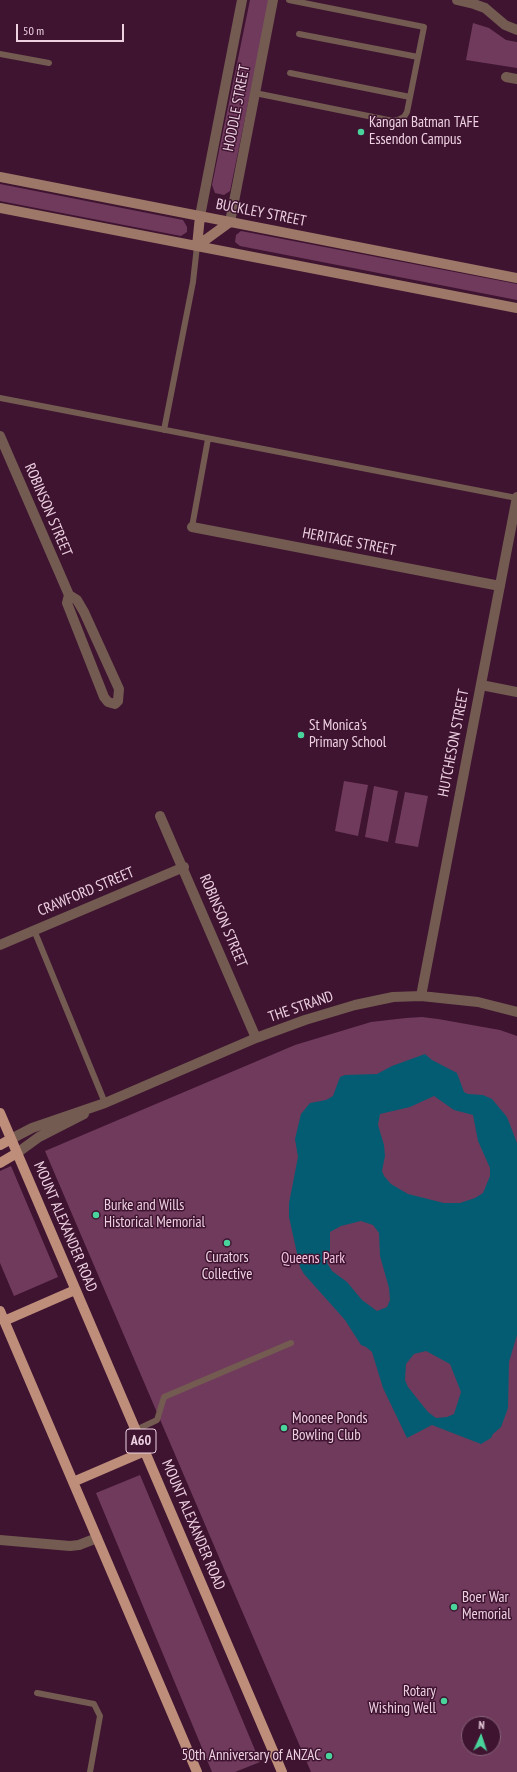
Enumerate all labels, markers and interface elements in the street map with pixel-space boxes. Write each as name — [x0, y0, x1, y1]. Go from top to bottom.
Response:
scale bar — [18, 16, 126, 42]
text: 50 m — [23, 23, 44, 38]
street label: HODDLE STREET — [220, 63, 254, 153]
place label: Kangan Batman TAFE Essendon Campus — [369, 114, 479, 149]
marker: Kangan Batman TAFE Essendon Campus — [356, 127, 366, 137]
street label: BUCKLEY STREET — [214, 195, 308, 231]
street label: ROBINSON STREET — [20, 461, 76, 559]
street label: HERITAGE STREET — [301, 524, 397, 560]
street label: HUTCHESON STREET — [435, 688, 473, 798]
place label: St Monica's Primary School — [309, 717, 386, 752]
marker: St Monica's Primary School — [296, 730, 306, 740]
street label: CRAWFORD STREET — [35, 864, 137, 920]
street label: ROBINSON STREET — [195, 872, 251, 970]
street label: THE STRAND — [266, 988, 336, 1026]
street label: MOUNT ALEXANDER ROAD — [29, 1159, 101, 1295]
place label: Burke and Wills Historical Memorial — [104, 1197, 205, 1232]
marker: Burke and Wills Historical Memorial — [91, 1210, 101, 1220]
marker: Curators Collective — [222, 1238, 232, 1248]
place label: Curators Collective — [202, 1249, 252, 1284]
park label: Queens Park — [281, 1250, 345, 1268]
place label: Moonee Ponds Bowling Club — [292, 1410, 368, 1445]
marker: Moonee Ponds Bowling Club — [279, 1423, 289, 1433]
road number: A60 — [126, 1429, 156, 1453]
street label: MOUNT ALEXANDER ROAD — [157, 1457, 229, 1593]
place label: Boer War Memorial — [462, 1589, 511, 1624]
marker: Boer War Memorial — [449, 1602, 459, 1612]
place label: Rotary Wishing Well — [369, 1683, 436, 1718]
marker: Rotary Wishing Well — [439, 1696, 449, 1706]
north arrow — [461, 1716, 501, 1756]
text: N — [478, 1718, 485, 1732]
place label: 50th Anniversary of ANZAC — [181, 1747, 321, 1765]
marker: 50th Anniversary of ANZAC — [324, 1751, 334, 1761]

